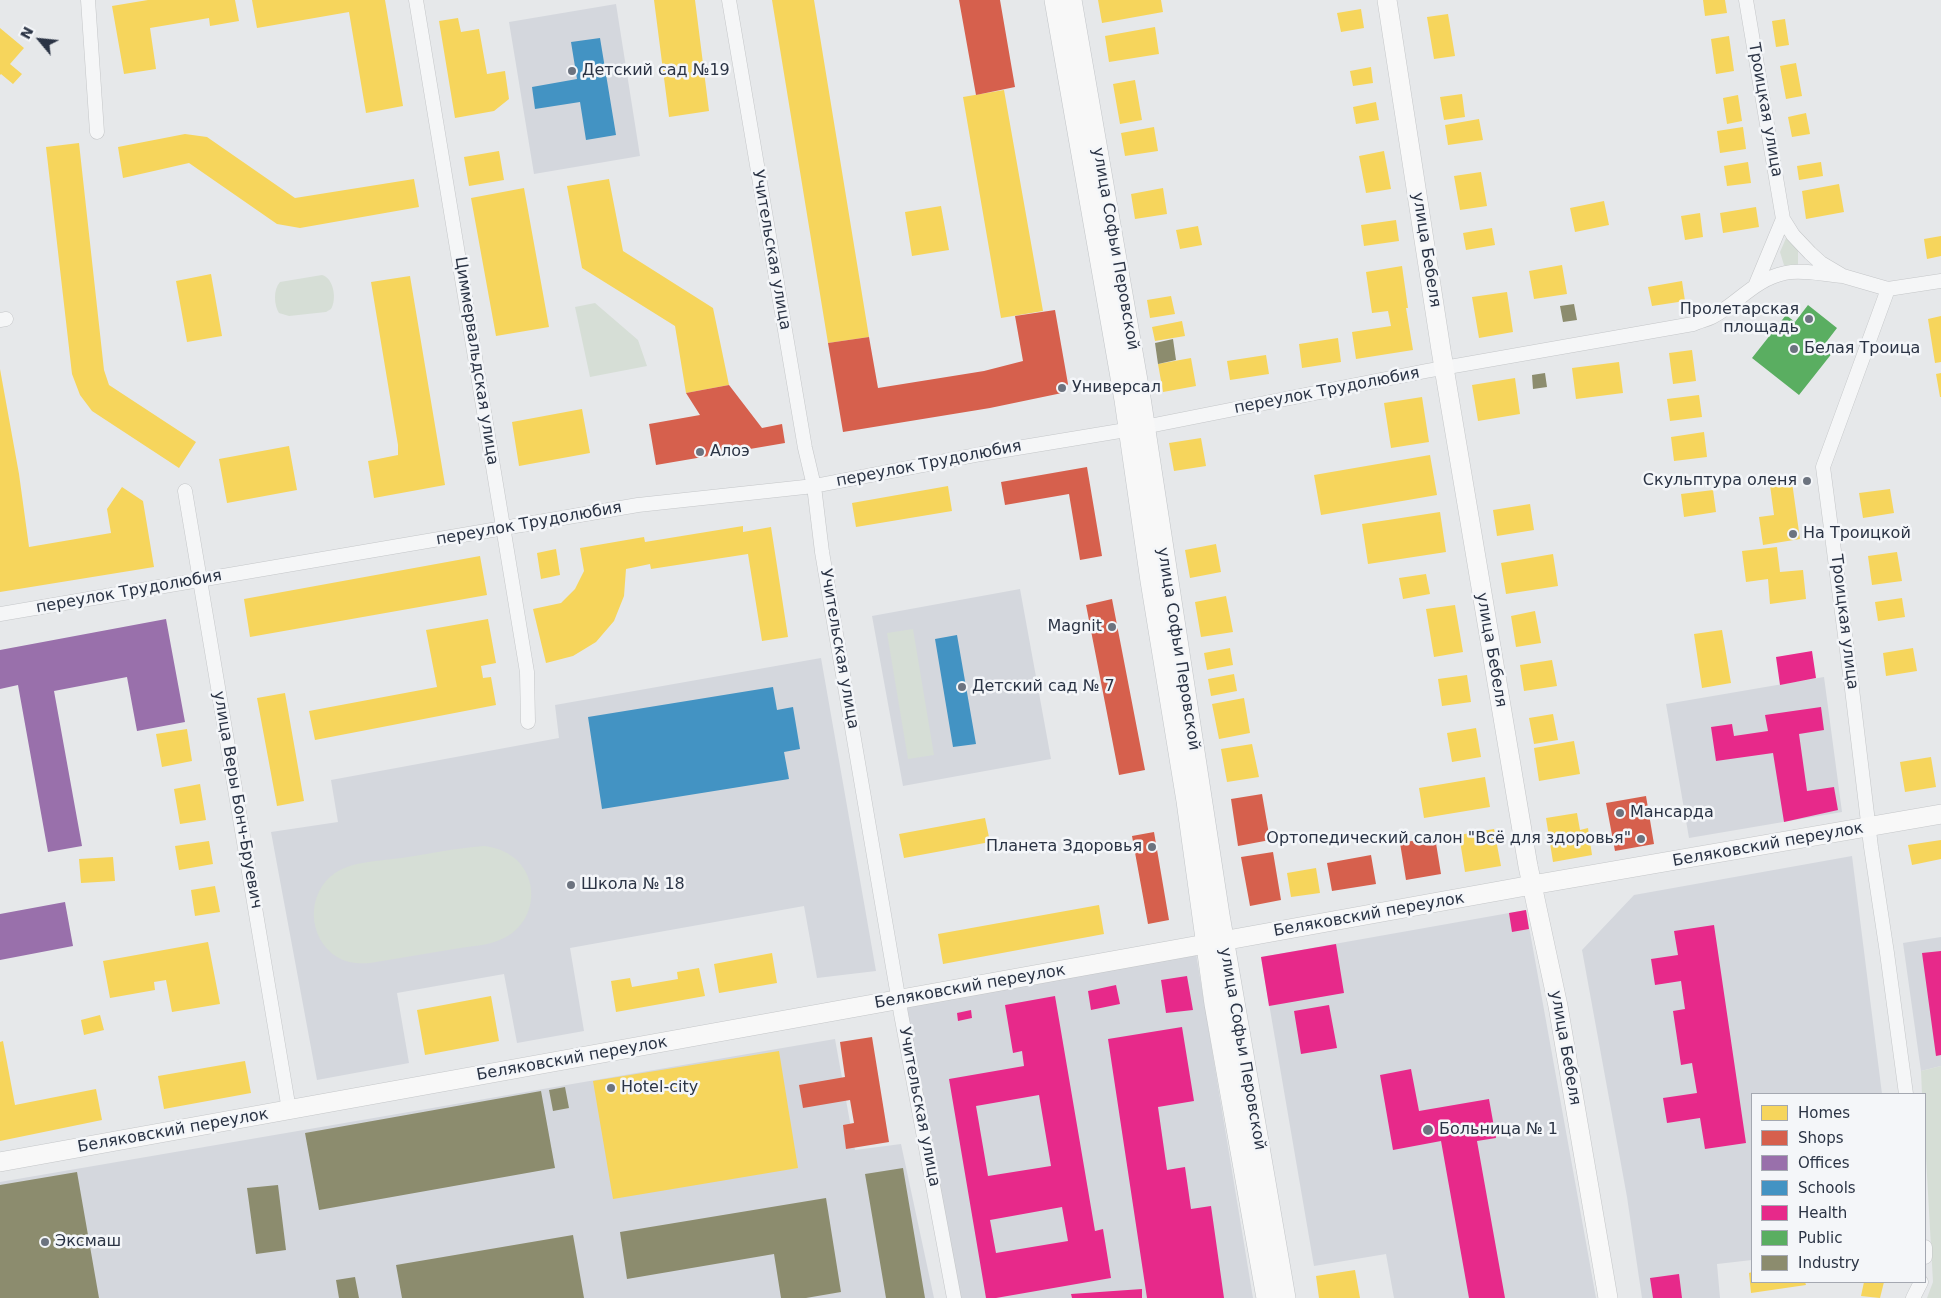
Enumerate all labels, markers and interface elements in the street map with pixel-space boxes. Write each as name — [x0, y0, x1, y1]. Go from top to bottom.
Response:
north arrow — [15, 15, 65, 65]
text: N — [17, 24, 37, 42]
street label: Троицкая улица — [1744, 41, 1786, 179]
place label: Детский сад №19 — [582, 61, 730, 81]
marker: Детский сад №19 — [566, 65, 578, 77]
street label: улица Софьи Перовской — [1088, 146, 1142, 352]
street label: Учительская улица — [747, 168, 795, 332]
street label: улица Бебеля — [1407, 191, 1445, 309]
street label: Циммервальдская улица — [450, 255, 502, 467]
place label: Пролетарская площадь — [1680, 300, 1799, 338]
marker: Пролетарская площадь — [1803, 313, 1815, 325]
place label: Белая Троица — [1804, 339, 1920, 359]
marker: Белая Троица — [1788, 343, 1800, 355]
street label: переулок Трудолюбия — [1233, 364, 1421, 418]
place label: Универсал — [1072, 378, 1161, 398]
marker: Универсал — [1056, 382, 1068, 394]
street label: переулок Трудолюбия — [835, 437, 1023, 491]
place label: Алоэ — [710, 442, 750, 462]
marker: Алоэ — [694, 446, 706, 458]
place label: Скульптура оленя — [1643, 471, 1797, 491]
marker: Скульптура оленя — [1801, 475, 1813, 487]
street label: переулок Трудолюбия — [435, 498, 623, 550]
place label: На Троицкой — [1803, 524, 1911, 544]
marker: На Троицкой — [1787, 528, 1799, 540]
street label: улица Софьи Перовской — [1152, 546, 1204, 752]
street label: Троицкая улица — [1826, 553, 1862, 691]
street label: переулок Трудолюбия — [35, 566, 223, 618]
street label: Учительская улица — [815, 567, 863, 731]
street label: улица Бебеля — [1471, 591, 1511, 709]
place label: Magnit — [1047, 617, 1102, 637]
marker: Magnit — [1106, 621, 1118, 633]
place label: Детский сад № 7 — [972, 677, 1115, 697]
marker: Детский сад № 7 — [956, 681, 968, 693]
street label: улица Веры Бонч-Бруевич — [208, 690, 266, 910]
place label: Мансарда — [1630, 803, 1714, 823]
marker: Мансарда — [1614, 807, 1626, 819]
street label: Беляковский переулок — [1671, 819, 1865, 871]
place label: Ортопедический салон "Всё для здоровья" — [1266, 829, 1631, 849]
marker: Ортопедический салон "Всё для здоровья" — [1635, 833, 1647, 845]
place label: Планета Здоровья — [986, 837, 1142, 857]
marker: Планета Здоровья — [1146, 841, 1158, 853]
place label: Школа № 18 — [581, 875, 685, 895]
marker: Школа № 18 — [565, 879, 577, 891]
street label: Беляковский переулок — [1272, 889, 1466, 941]
street label: улица Софьи Перовской — [1215, 946, 1269, 1152]
street label: Беляковский переулок — [873, 961, 1067, 1013]
street label: улица Бебеля — [1545, 989, 1585, 1107]
street label: Учительская улица — [894, 1026, 944, 1188]
street label: Беляковский переулок — [475, 1033, 669, 1085]
place label: Hotel-city — [621, 1078, 698, 1098]
marker: Hotel-city — [605, 1082, 617, 1094]
legend — [1751, 1093, 1926, 1283]
text: Homes — [1798, 1104, 1850, 1122]
street label: Беляковский переулок — [76, 1105, 270, 1157]
place label: Больница № 1 — [1439, 1120, 1558, 1140]
marker: Больница № 1 — [1421, 1123, 1435, 1137]
text: Shops — [1798, 1129, 1844, 1147]
text: Offices — [1798, 1154, 1850, 1172]
text: Schools — [1798, 1179, 1856, 1197]
text: Health — [1798, 1204, 1847, 1222]
text: Public — [1798, 1229, 1842, 1247]
place label: Эксмаш — [55, 1232, 121, 1252]
marker: Эксмаш — [39, 1236, 51, 1248]
text: Industry — [1798, 1254, 1860, 1272]

